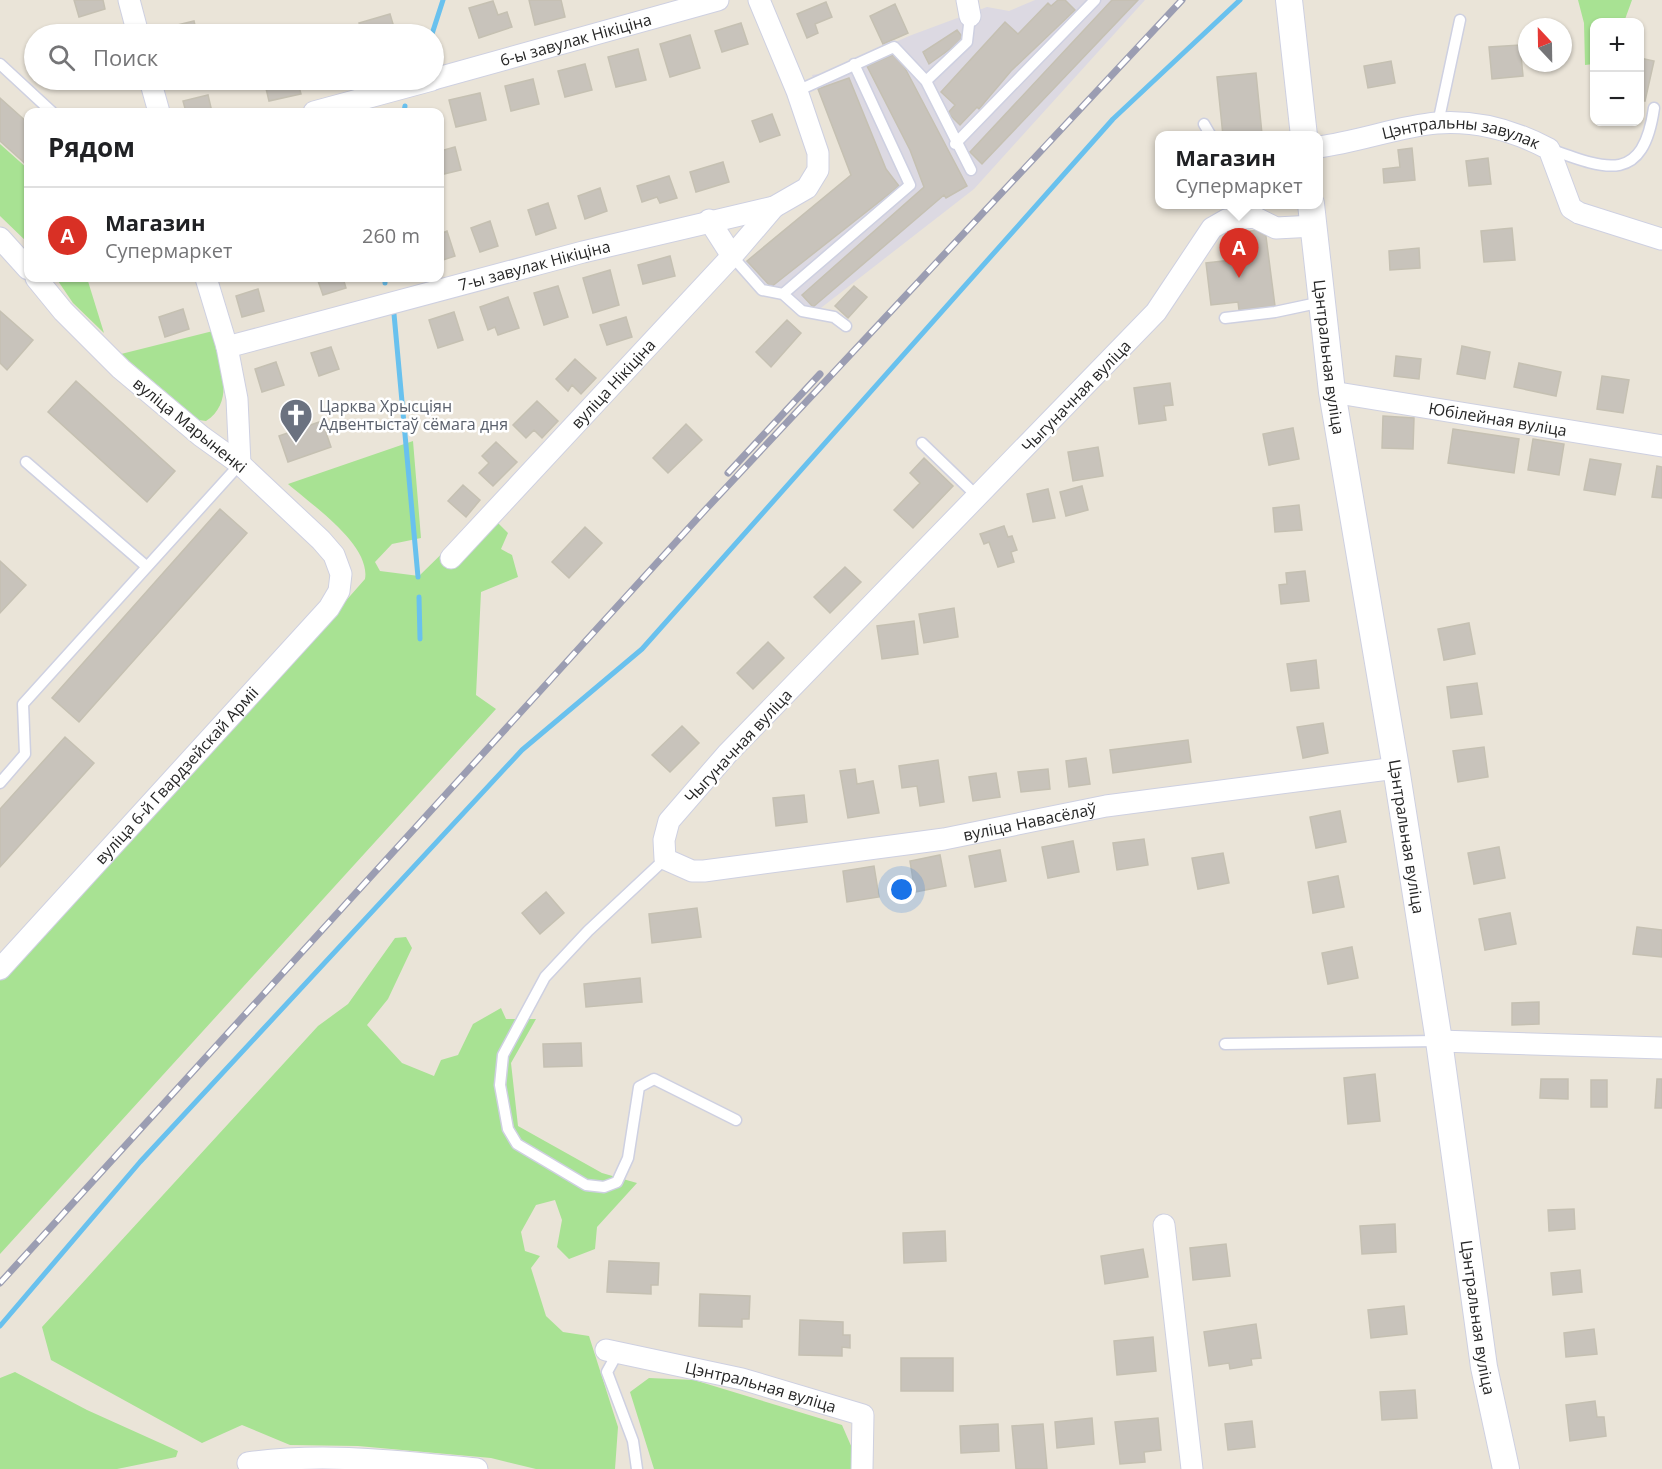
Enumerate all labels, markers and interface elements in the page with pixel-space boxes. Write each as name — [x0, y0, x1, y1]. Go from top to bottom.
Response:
street label: 6-ы завулак Нікіціна — [497, 8, 654, 71]
north arrow — [1518, 18, 1572, 72]
map controls — [1590, 18, 1644, 126]
button: + — [1590, 18, 1644, 72]
search box — [24, 24, 444, 90]
icon: search — [45, 41, 78, 74]
text: Поиск — [93, 42, 158, 72]
button: − — [1590, 72, 1644, 126]
street label: Цэнтральны завулак — [1379, 111, 1544, 154]
text: Рядом — [48, 129, 135, 165]
popup — [1155, 131, 1323, 209]
text: Магазин — [1175, 142, 1276, 172]
text: Супермаркет — [1175, 172, 1303, 199]
text: Магазин — [105, 207, 205, 237]
text: A — [61, 222, 74, 249]
text: 260 m — [362, 222, 420, 249]
pin: A — [1220, 228, 1258, 278]
street label: 7-ы завулак Нікіціна — [456, 235, 612, 296]
text: Супермаркет — [105, 237, 232, 264]
street label: Цэнтральная вуліца — [1309, 278, 1350, 436]
street label: вуліца Нікіціна — [566, 334, 660, 433]
street label: Чыгуначная вуліца — [1017, 335, 1135, 457]
street label: вуліца Марыненкі — [129, 372, 251, 478]
place label: Царква Хрысціян Адвентыстаў сёмага дня — [319, 395, 508, 435]
church icon: Царква Хрысціян Адвентыстаў сёмага дня — [278, 397, 314, 444]
street label: Юбілейная вуліца — [1427, 397, 1569, 441]
street label: вуліца 6-й Гвардзейскай Арміі — [90, 682, 263, 869]
street label: Чыгуначная вуліца — [679, 684, 797, 808]
street label: Цэнтральная вуліца — [1384, 758, 1430, 915]
street label: вуліца Навасёлаў — [961, 797, 1099, 846]
your location — [887, 875, 916, 904]
street label: Цэнтральная вуліца — [1456, 1239, 1501, 1397]
street label: Цэнтральная вуліца — [683, 1356, 839, 1417]

